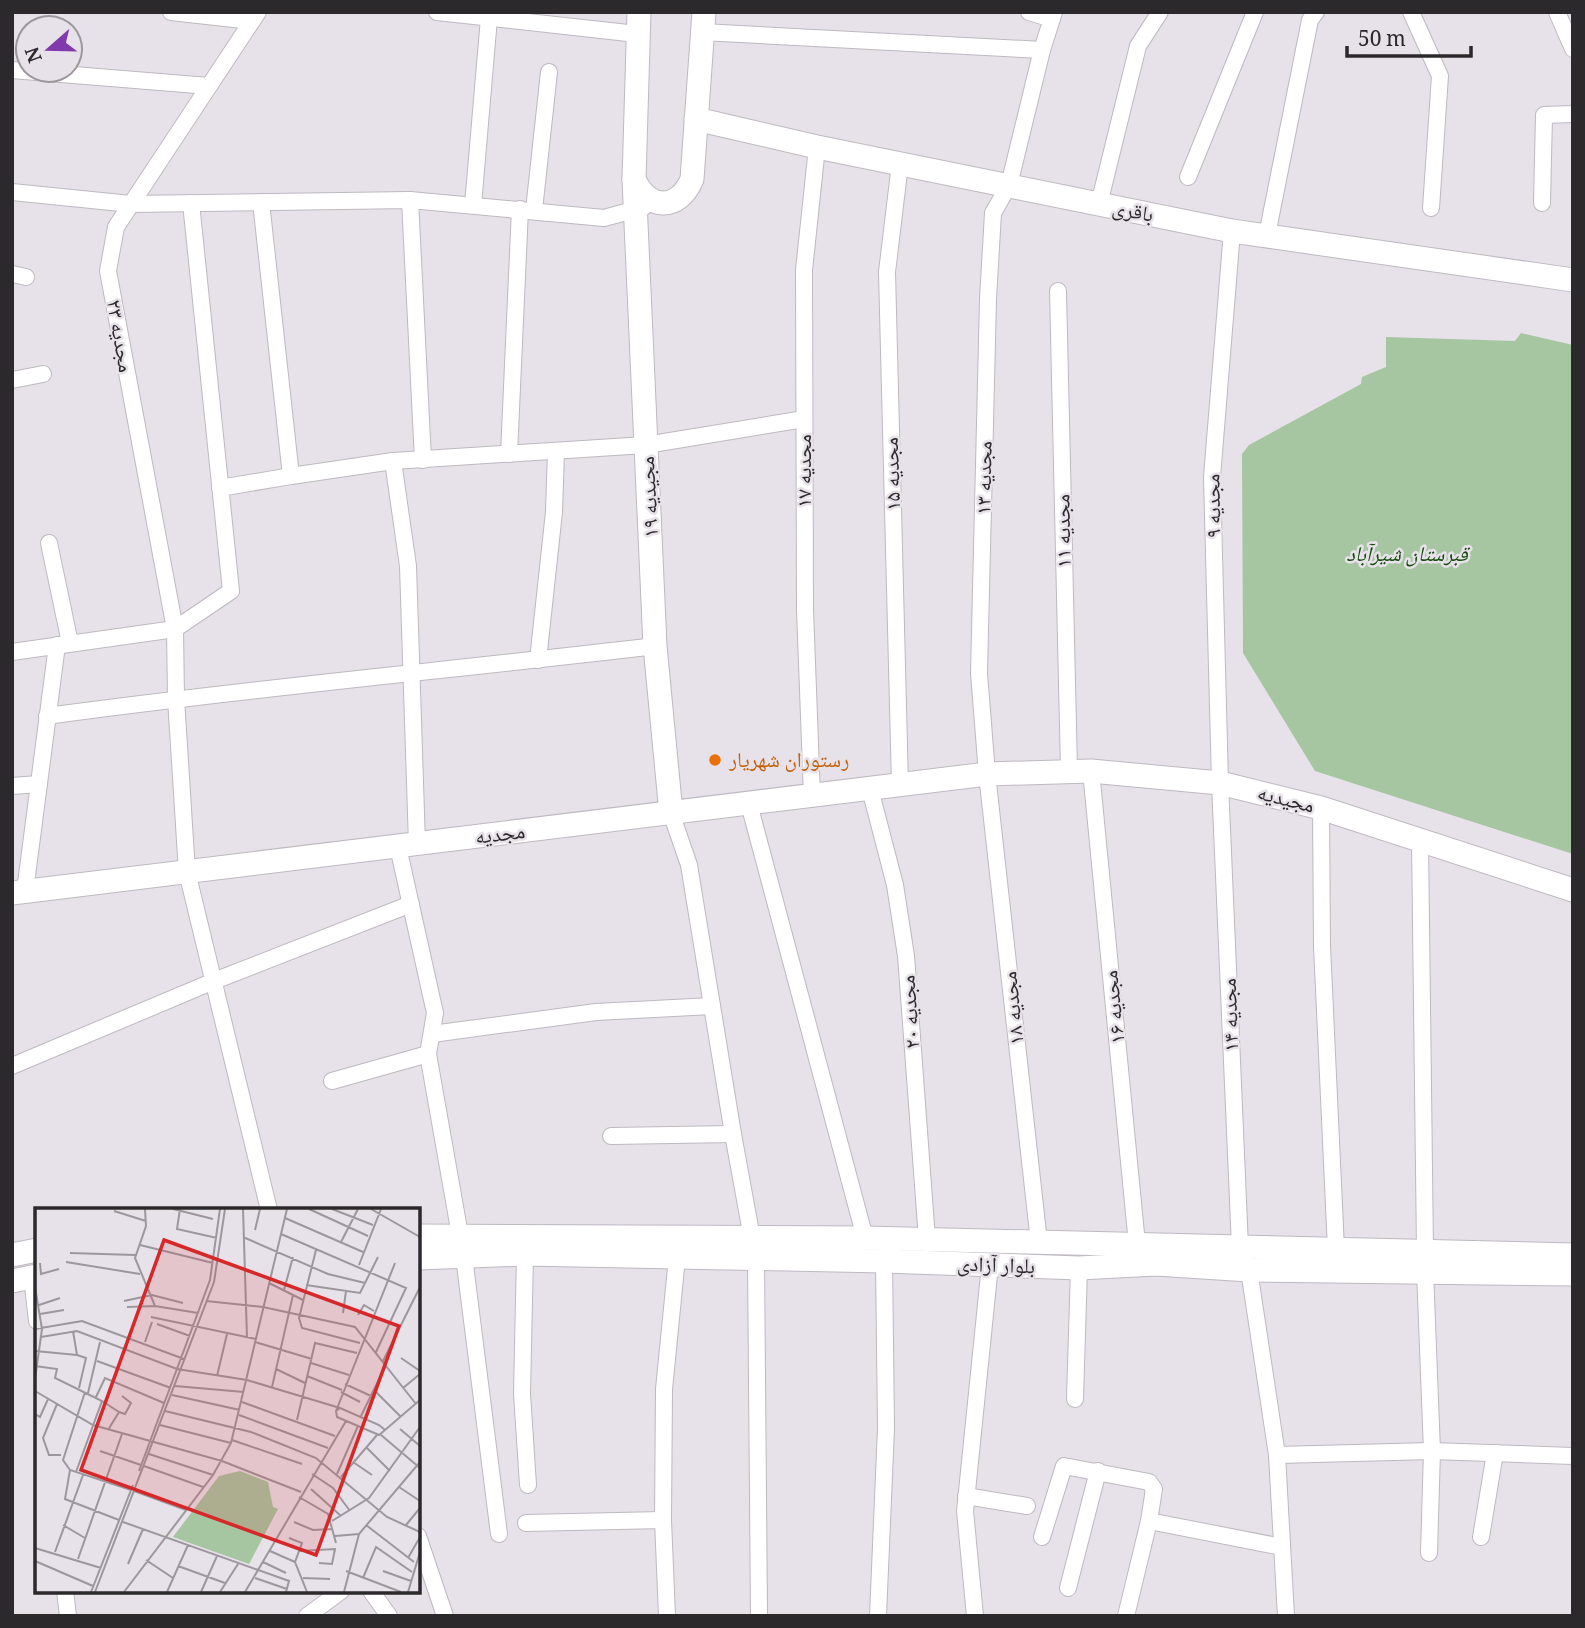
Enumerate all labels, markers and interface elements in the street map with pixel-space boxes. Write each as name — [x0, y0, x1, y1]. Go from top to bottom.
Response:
north arrow — [14, 14, 84, 84]
scale bar — [1347, 14, 1471, 58]
text: 50 m — [1358, 24, 1406, 59]
text: N — [18, 41, 53, 66]
street label: باقری — [1109, 192, 1156, 235]
street label: مجدیه ۲۳ — [94, 297, 141, 376]
street label: مجدیه ۱۷ — [789, 434, 824, 508]
street label: مجدیه ۱۵ — [876, 436, 913, 511]
street label: مجدیه ۱۳ — [968, 441, 1005, 515]
street label: مجیدیه ۱۹ — [632, 455, 671, 538]
street label: مجدیه ۹ — [1197, 474, 1234, 538]
street label: مجدیه ۱۱ — [1047, 494, 1084, 568]
park label: قبرستان شیرآباد — [1346, 539, 1471, 574]
place label: رستوران شهریار — [728, 745, 849, 780]
marker: رستوران شهریار — [707, 752, 723, 768]
street label: مجیدیه — [1253, 777, 1318, 825]
street label: مجدیه — [473, 816, 527, 857]
street label: مجدیه ۱۶ — [1095, 968, 1138, 1045]
street label: مجدیه ۱۸ — [994, 969, 1037, 1046]
street label: مجدیه ۲۰ — [892, 974, 933, 1050]
street label: مجدیه ۱۴ — [1214, 977, 1251, 1052]
inset map — [35, 1208, 420, 1593]
street label: بلوار آزادی — [956, 1249, 1036, 1286]

